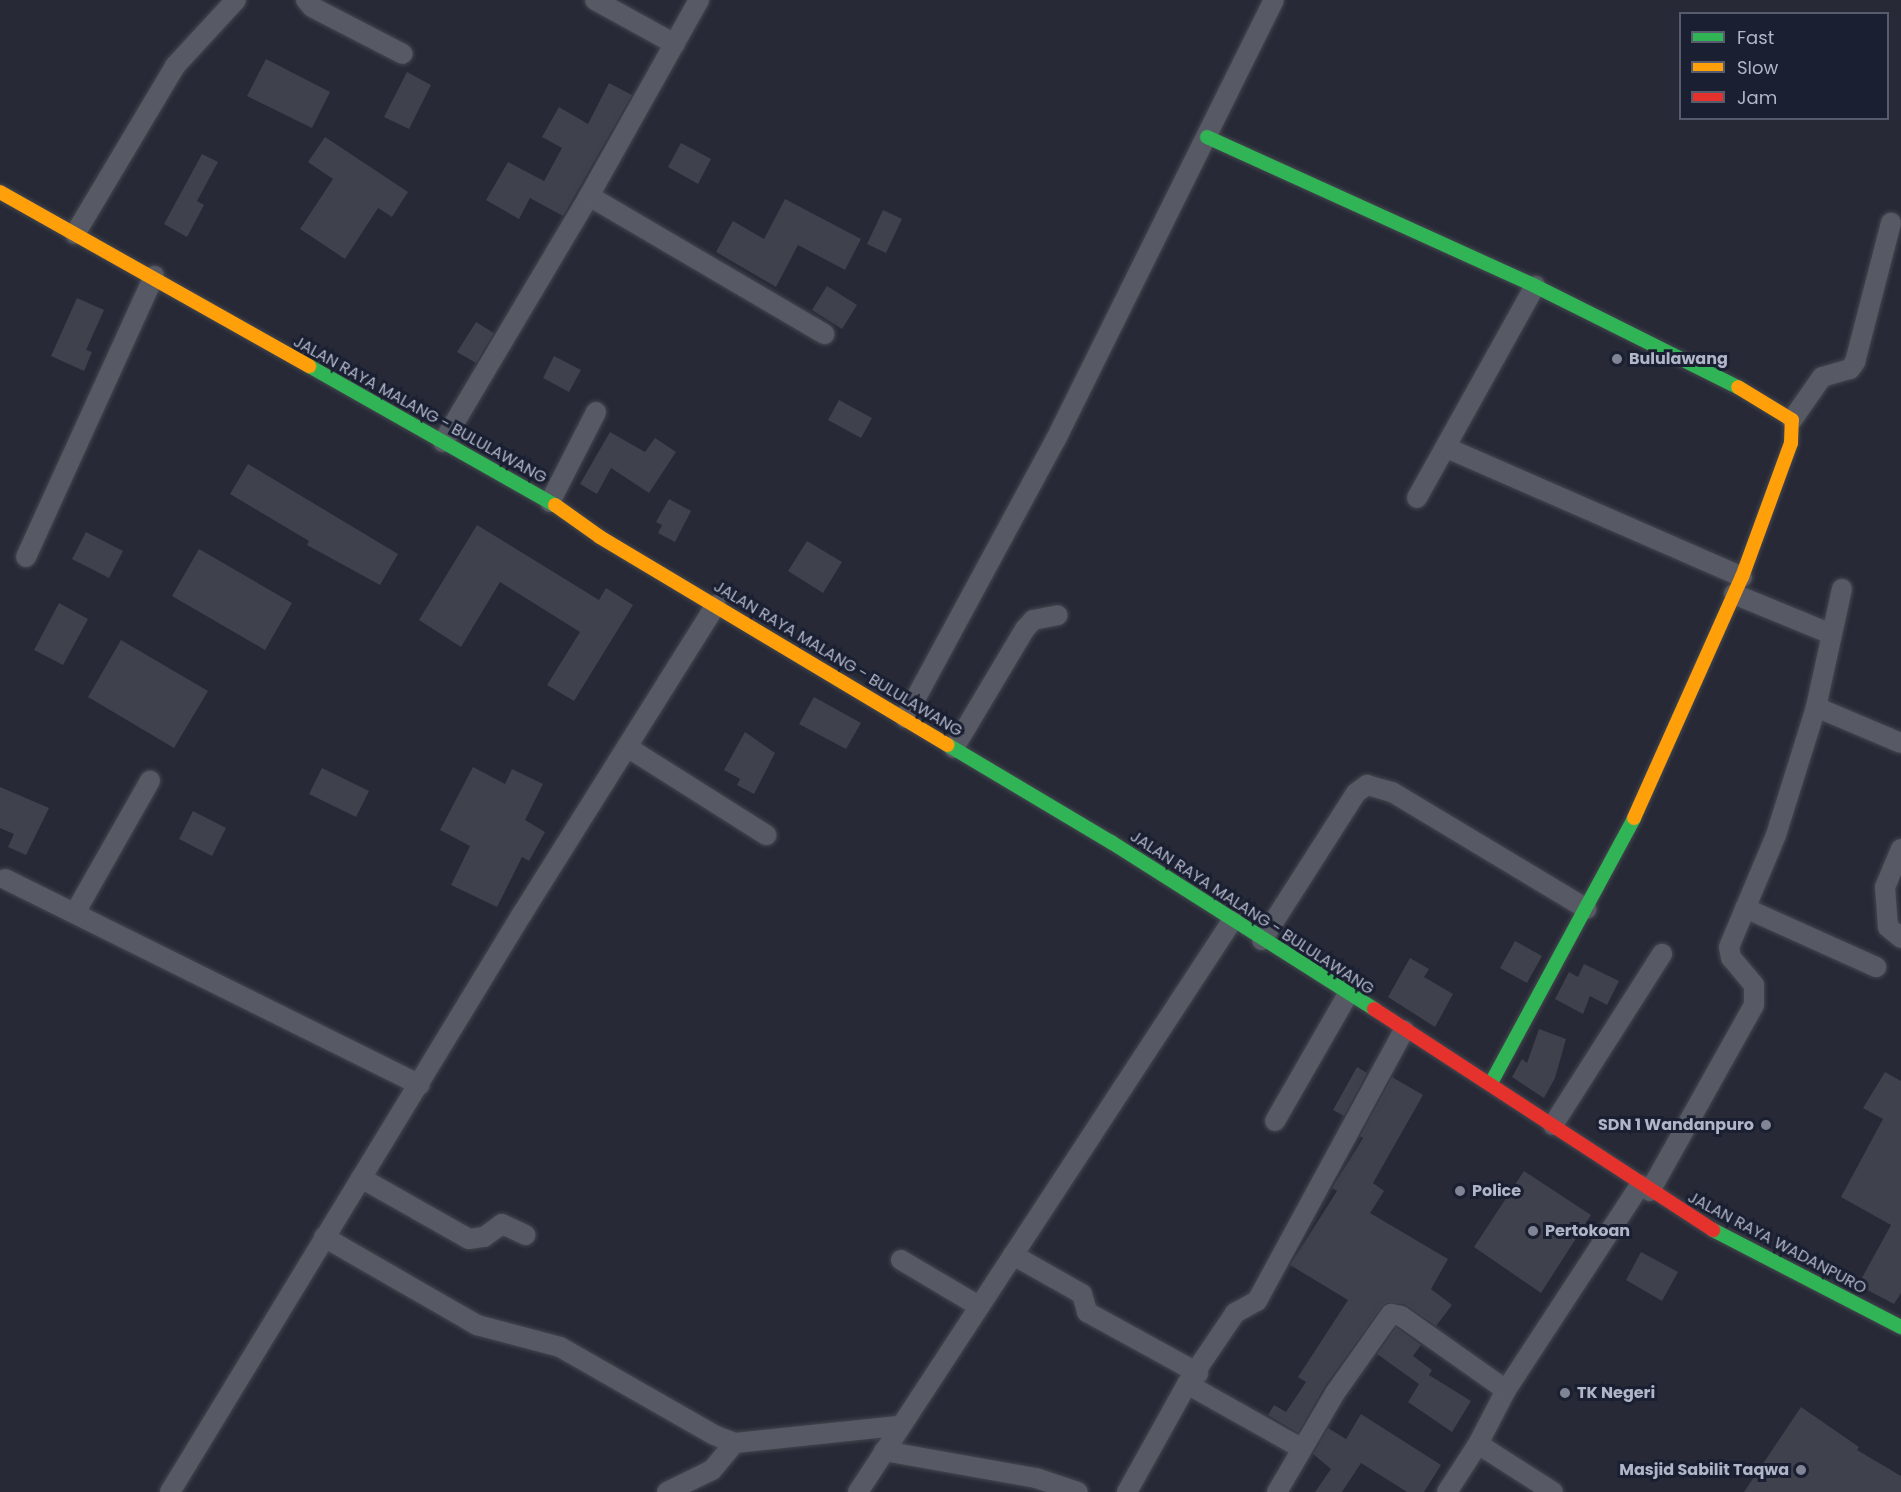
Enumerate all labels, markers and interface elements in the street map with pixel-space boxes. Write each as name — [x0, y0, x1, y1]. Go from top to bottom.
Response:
legend — [1679, 12, 1889, 120]
text: Fast — [1737, 25, 1774, 50]
text: Slow — [1737, 55, 1778, 80]
text: Jam — [1737, 85, 1777, 110]
street label: JALAN RAYA MALANG - BULULAWANG — [290, 332, 550, 488]
place label: Bululawang — [1629, 349, 1728, 369]
marker: Bululawang — [1610, 352, 1624, 366]
street label: JALAN RAYA MALANG - BULULAWANG — [710, 577, 966, 741]
street label: JALAN RAYA MALANG - BULULAWANG — [1126, 827, 1378, 999]
place label: SDN 1 Wandanpuro — [1598, 1115, 1754, 1135]
marker: SDN 1 Wandanpuro — [1759, 1118, 1773, 1132]
place label: Police — [1472, 1181, 1521, 1201]
marker: Police — [1453, 1184, 1467, 1198]
street label: JALAN RAYA WADANPURO — [1684, 1188, 1870, 1298]
place label: Pertokoan — [1545, 1221, 1630, 1241]
marker: Pertokoan — [1526, 1224, 1540, 1238]
place label: TK Negeri — [1577, 1383, 1655, 1403]
marker: TK Negeri — [1558, 1386, 1572, 1400]
place label: Masjid Sabilit Taqwa — [1619, 1460, 1789, 1480]
marker: Masjid Sabilit Taqwa — [1794, 1463, 1808, 1477]

